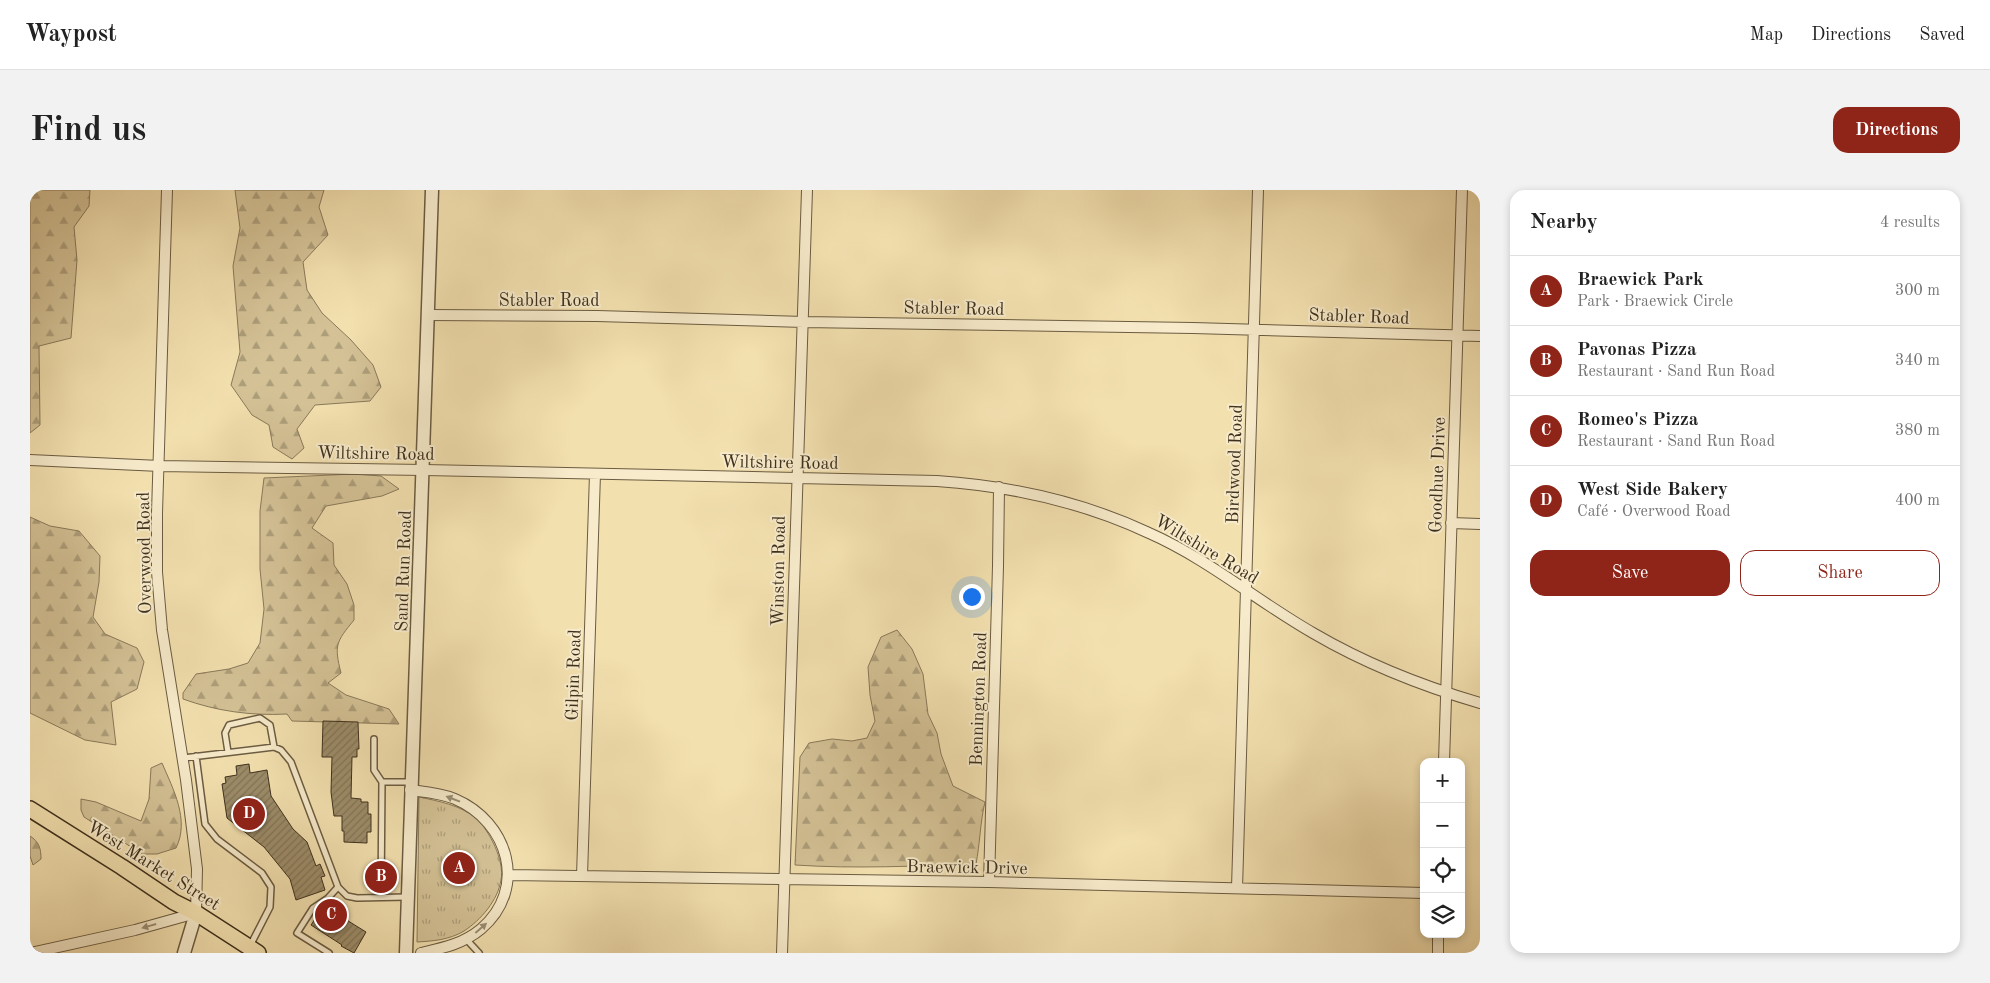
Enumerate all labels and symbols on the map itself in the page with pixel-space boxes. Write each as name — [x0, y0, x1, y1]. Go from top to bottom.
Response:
street label: Stabler Road — [498, 292, 600, 310]
street label: Stabler Road — [903, 299, 1005, 319]
street label: Stabler Road — [1308, 306, 1410, 328]
street label: Birdwood Road — [1224, 404, 1246, 524]
street label: Goodhue Drive — [1427, 417, 1449, 533]
street label: Wiltshire Road — [317, 444, 435, 464]
street label: Wiltshire Road — [721, 453, 839, 473]
street label: Overwood Road — [135, 492, 155, 614]
street label: Sand Run Road — [393, 510, 415, 632]
street label: Wiltshire Road — [1151, 512, 1262, 588]
street label: Winston Road — [769, 515, 789, 627]
your location — [959, 584, 985, 610]
street label: Gilpin Road — [563, 629, 585, 721]
street label: Bennington Road — [968, 631, 990, 767]
pin: D — [233, 795, 265, 833]
one-way arrow — [445, 795, 460, 803]
street label: West Market Street — [84, 818, 223, 914]
pin: A — [443, 849, 475, 887]
pin: B — [365, 858, 397, 896]
street label: Braewick Drive — [906, 858, 1028, 878]
pin: C — [315, 896, 347, 934]
one-way arrow — [474, 922, 486, 934]
one-way arrow — [141, 923, 156, 931]

